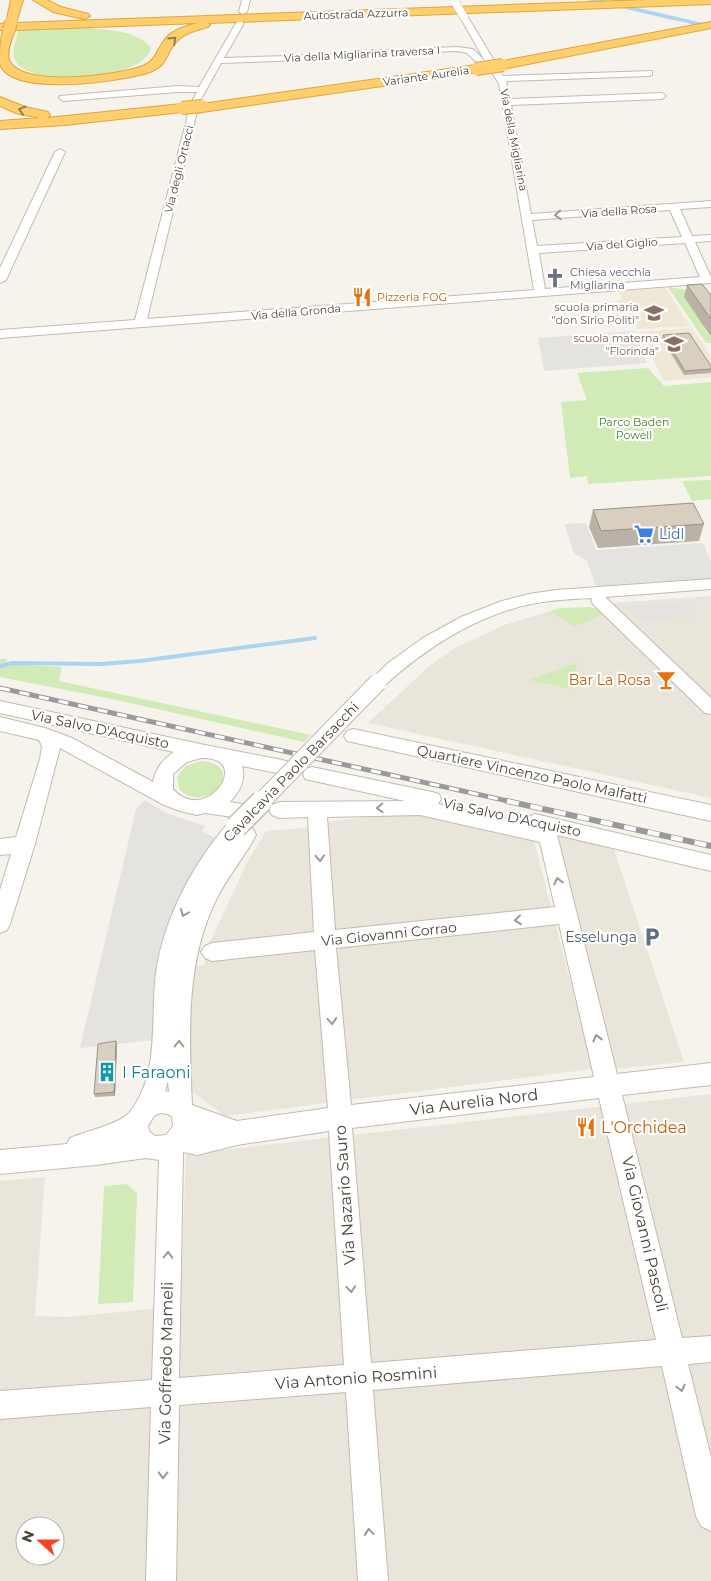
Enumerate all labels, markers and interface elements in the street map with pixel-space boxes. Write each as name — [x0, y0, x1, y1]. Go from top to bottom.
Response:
street label: Autostrada Azzurra — [303, 5, 409, 23]
one-way arrow — [168, 37, 177, 46]
street label: Via della Migliarina traversa I — [284, 43, 440, 65]
street label: Variante Aurelia — [382, 63, 470, 89]
street label: Via della Migliarina — [497, 88, 531, 192]
one-way arrow — [18, 105, 26, 115]
street label: Via degli Ortacci — [161, 124, 197, 214]
street label: Via della Rosa — [581, 201, 657, 221]
one-way arrow — [553, 209, 561, 220]
street label: Via del Giglio — [586, 235, 658, 253]
place label: Chiesa vecchia Migliarina — [570, 265, 651, 292]
church icon: Chiesa vecchia Migliarina — [544, 267, 566, 289]
restaurant icon: Pizzeria FOG — [351, 286, 373, 308]
place label: Pizzeria FOG — [377, 290, 447, 304]
place label: scuola primaria "don Sirio Politi" — [552, 300, 639, 327]
street label: Via della Gronda — [250, 301, 342, 323]
school or university icon: scuola primaria "don Sirio Politi" — [643, 302, 665, 324]
place label: scuola materna "Florinda" — [574, 331, 659, 358]
school or university icon: scuola materna "Florinda" — [663, 333, 685, 355]
park label: Parco Baden Powell — [599, 415, 669, 442]
supermarket icon: Lidl — [633, 523, 655, 545]
place label: Lidl — [659, 525, 684, 543]
bar icon: Bar La Rosa — [655, 669, 677, 691]
place label: Bar La Rosa — [569, 671, 651, 689]
street label: Cavalcavia Paolo Barsacchi — [219, 698, 363, 846]
street label: Via Salvo D'Acquisto — [29, 706, 171, 752]
street label: Quartiere Vincenzo Paolo Malfatti — [415, 741, 649, 807]
street label: Via Salvo D'Acquisto — [441, 794, 583, 840]
one-way arrow — [376, 803, 384, 813]
one-way arrow — [314, 855, 325, 863]
one-way arrow — [553, 876, 564, 885]
one-way arrow — [179, 908, 189, 916]
one-way arrow — [513, 914, 521, 925]
street label: Via Giovanni Corrao — [320, 918, 458, 950]
parking icon: Esselunga — [641, 926, 663, 948]
place label: Esselunga — [565, 928, 637, 946]
one-way arrow — [326, 1017, 337, 1025]
one-way arrow — [592, 1034, 603, 1043]
one-way arrow — [174, 1040, 184, 1048]
building icon: I Faraoni — [96, 1061, 118, 1083]
place label: I Faraoni — [122, 1063, 191, 1082]
street label: Via Aurelia Nord — [409, 1085, 539, 1119]
restaurant icon: L'Orchidea — [575, 1116, 597, 1138]
place label: L'Orchidea — [601, 1118, 687, 1137]
street label: Via Nazario Sauro — [331, 1125, 359, 1265]
street label: Via Giovanni Pascoli — [618, 1154, 672, 1314]
one-way arrow — [163, 1251, 173, 1259]
street label: Via Goffredo Mameli — [155, 1281, 177, 1445]
one-way arrow — [346, 1285, 357, 1293]
street label: Via Antonio Rosmini — [274, 1363, 438, 1393]
one-way arrow — [675, 1384, 686, 1393]
one-way arrow — [158, 1472, 168, 1479]
north arrow — [15, 1516, 65, 1566]
text: N — [17, 1528, 38, 1545]
one-way arrow — [364, 1528, 375, 1536]

